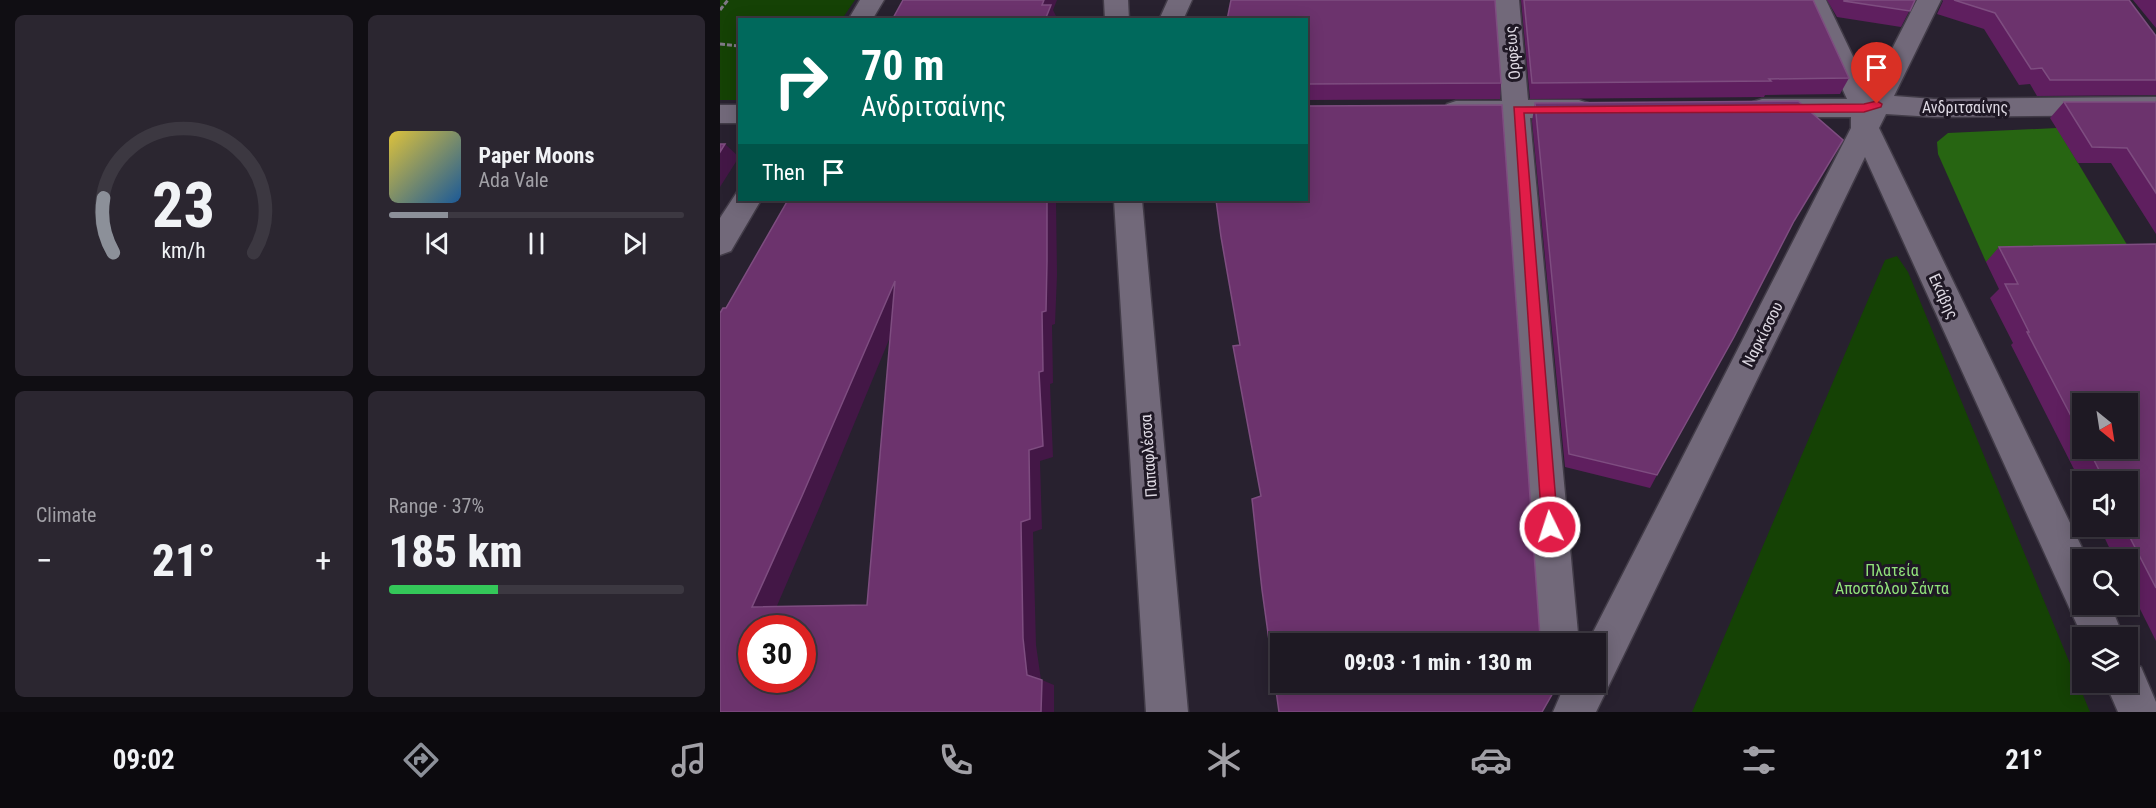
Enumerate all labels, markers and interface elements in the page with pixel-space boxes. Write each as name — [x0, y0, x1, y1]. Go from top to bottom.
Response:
street label: Ορφέως — [1501, 25, 1524, 81]
text: 70 m — [861, 41, 944, 90]
icon: right — [762, 42, 840, 120]
pin — [1851, 42, 1902, 104]
icon: arrive — [1860, 51, 1893, 84]
text: Ανδριτσαίνης — [861, 91, 1006, 123]
street label: Ανδριτσαίνης — [1922, 98, 2008, 117]
text: Paper Moons — [479, 143, 594, 168]
icon: arrive — [817, 156, 850, 189]
text: Then — [762, 160, 805, 185]
text: Ada Vale — [479, 168, 548, 192]
text: 23 — [152, 169, 215, 242]
icon: previous — [421, 227, 454, 260]
icon: pause — [520, 227, 553, 260]
icon: next — [618, 227, 651, 260]
text: km/h — [162, 238, 206, 263]
street label: Εκάβης — [1925, 271, 1962, 322]
street label: Ναρκίσσου — [1738, 299, 1787, 370]
north arrow — [2072, 393, 2138, 459]
map controls — [2072, 393, 2138, 693]
street label: Παπαφλέσσα — [1136, 414, 1161, 498]
button: sound — [2072, 471, 2138, 537]
text: Range · 37% — [389, 494, 484, 518]
position arrow — [1518, 495, 1582, 559]
text: Climate — [36, 503, 96, 527]
text: 185 km — [389, 525, 523, 578]
text: 21° — [152, 534, 216, 587]
text: − — [36, 541, 53, 580]
text: + — [315, 541, 332, 580]
button: search — [2072, 549, 2138, 615]
park label: Πλατεία Αποστόλου Σάντα — [1835, 561, 1949, 598]
speed limit sign: 30 — [738, 615, 816, 693]
button: layers — [2072, 627, 2138, 693]
text: 09:03 · 1 min · 130 m — [1344, 650, 1532, 675]
icon: directions — [400, 739, 442, 781]
icon: music — [668, 739, 710, 781]
icon: phone — [935, 739, 977, 781]
icon: climate — [1203, 739, 1245, 781]
icon: car — [1470, 739, 1512, 781]
icon: filters — [1738, 739, 1780, 781]
text: 09:02 — [113, 744, 175, 776]
text: 21° — [2005, 744, 2043, 776]

